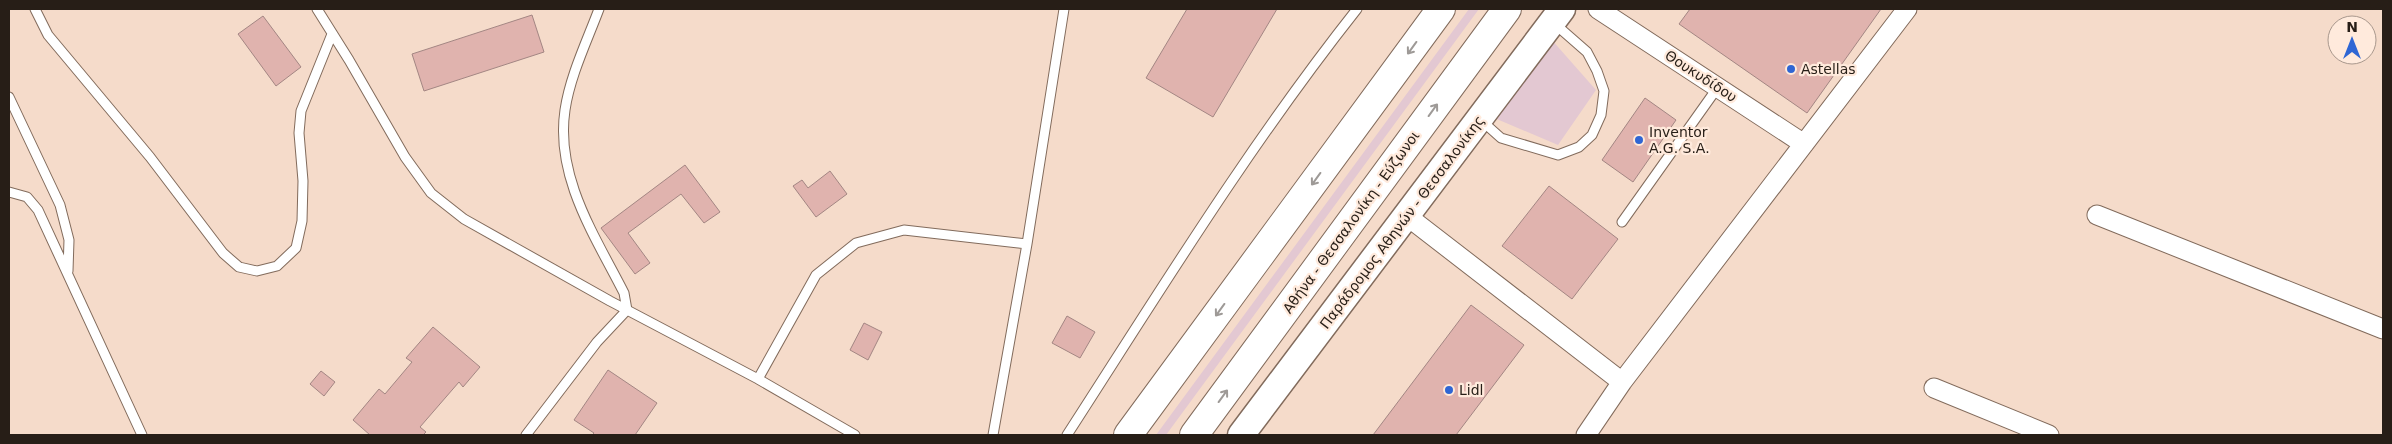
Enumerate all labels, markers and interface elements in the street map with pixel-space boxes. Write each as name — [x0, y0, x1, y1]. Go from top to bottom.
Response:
north arrow — [2327, 15, 2377, 65]
text: N — [2346, 19, 2358, 35]
one-way arrow — [1407, 41, 1417, 55]
street label: Θουκυδίδου — [1662, 47, 1740, 105]
place label: Astellas — [1801, 61, 1856, 77]
marker: Astellas — [1785, 63, 1797, 75]
one-way arrow — [1428, 103, 1438, 117]
street label: Παράδρομος Αθηνών - Θεσσαλονίκης — [1317, 112, 1487, 332]
place label: Inventor A.G. S.A. — [1649, 124, 1710, 156]
street label: Αθήνα - Θεσσαλονίκη - Εύζωνοι — [1279, 128, 1423, 316]
marker: Inventor A.G. S.A. — [1633, 134, 1645, 146]
one-way arrow — [1311, 172, 1321, 186]
one-way arrow — [1214, 303, 1225, 316]
place label: Lidl — [1459, 382, 1483, 398]
marker: Lidl — [1443, 384, 1455, 396]
one-way arrow — [1218, 389, 1228, 403]

